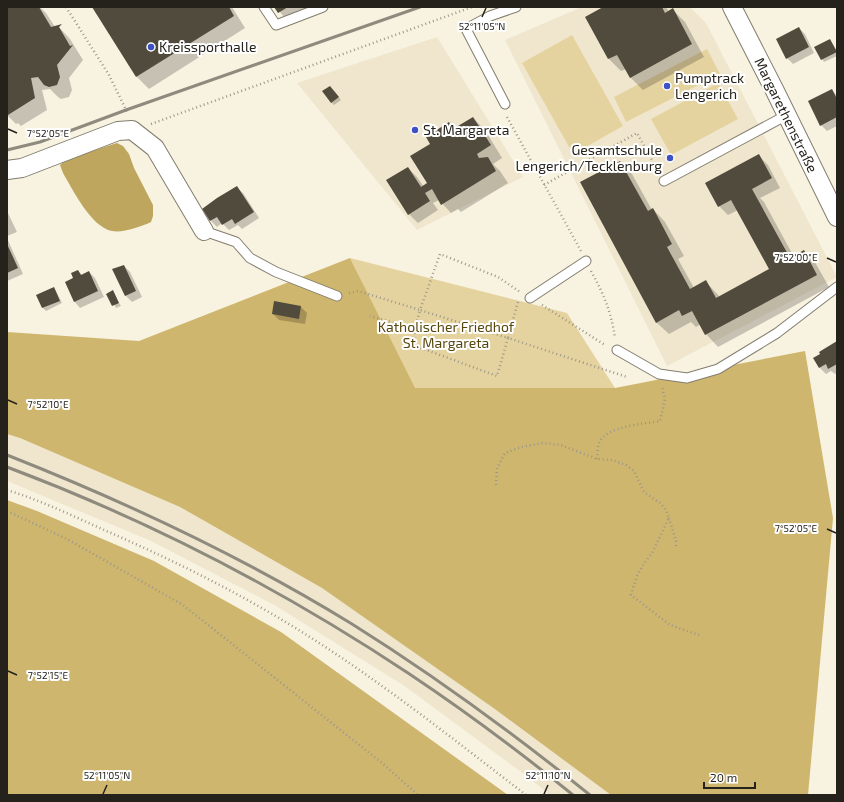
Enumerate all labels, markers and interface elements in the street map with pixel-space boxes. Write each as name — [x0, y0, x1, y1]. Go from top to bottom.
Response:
text: 52°11'05"N — [459, 20, 505, 32]
place label: Kreissporthalle — [159, 38, 257, 55]
marker: Kreissporthalle — [146, 42, 156, 52]
street label: Margarethenstraße — [751, 55, 822, 175]
place label: Pumptrack Lengerich — [675, 69, 744, 102]
marker: Pumptrack Lengerich — [662, 81, 672, 91]
place label: St. Margareta — [423, 121, 509, 138]
marker: St. Margareta — [410, 125, 420, 135]
text: 7°52'05"E — [27, 127, 70, 139]
place label: Gesamtschule Lengerich/Tecklenburg — [515, 141, 662, 174]
marker: Gesamtschule Lengerich/Tecklenburg — [665, 153, 675, 163]
text: 7°52'00"E — [774, 251, 818, 263]
park label: Katholischer Friedhof St. Margareta — [378, 318, 515, 351]
text: 7°52'10"E — [28, 398, 69, 410]
text: 7°52'05"E — [775, 522, 818, 534]
text: 7°52'15"E — [28, 669, 69, 681]
scale bar — [704, 764, 755, 790]
text: 52°11'05"N — [84, 769, 130, 781]
text: 52°11'10"N — [525, 769, 571, 781]
text: 20 m — [710, 770, 737, 784]

